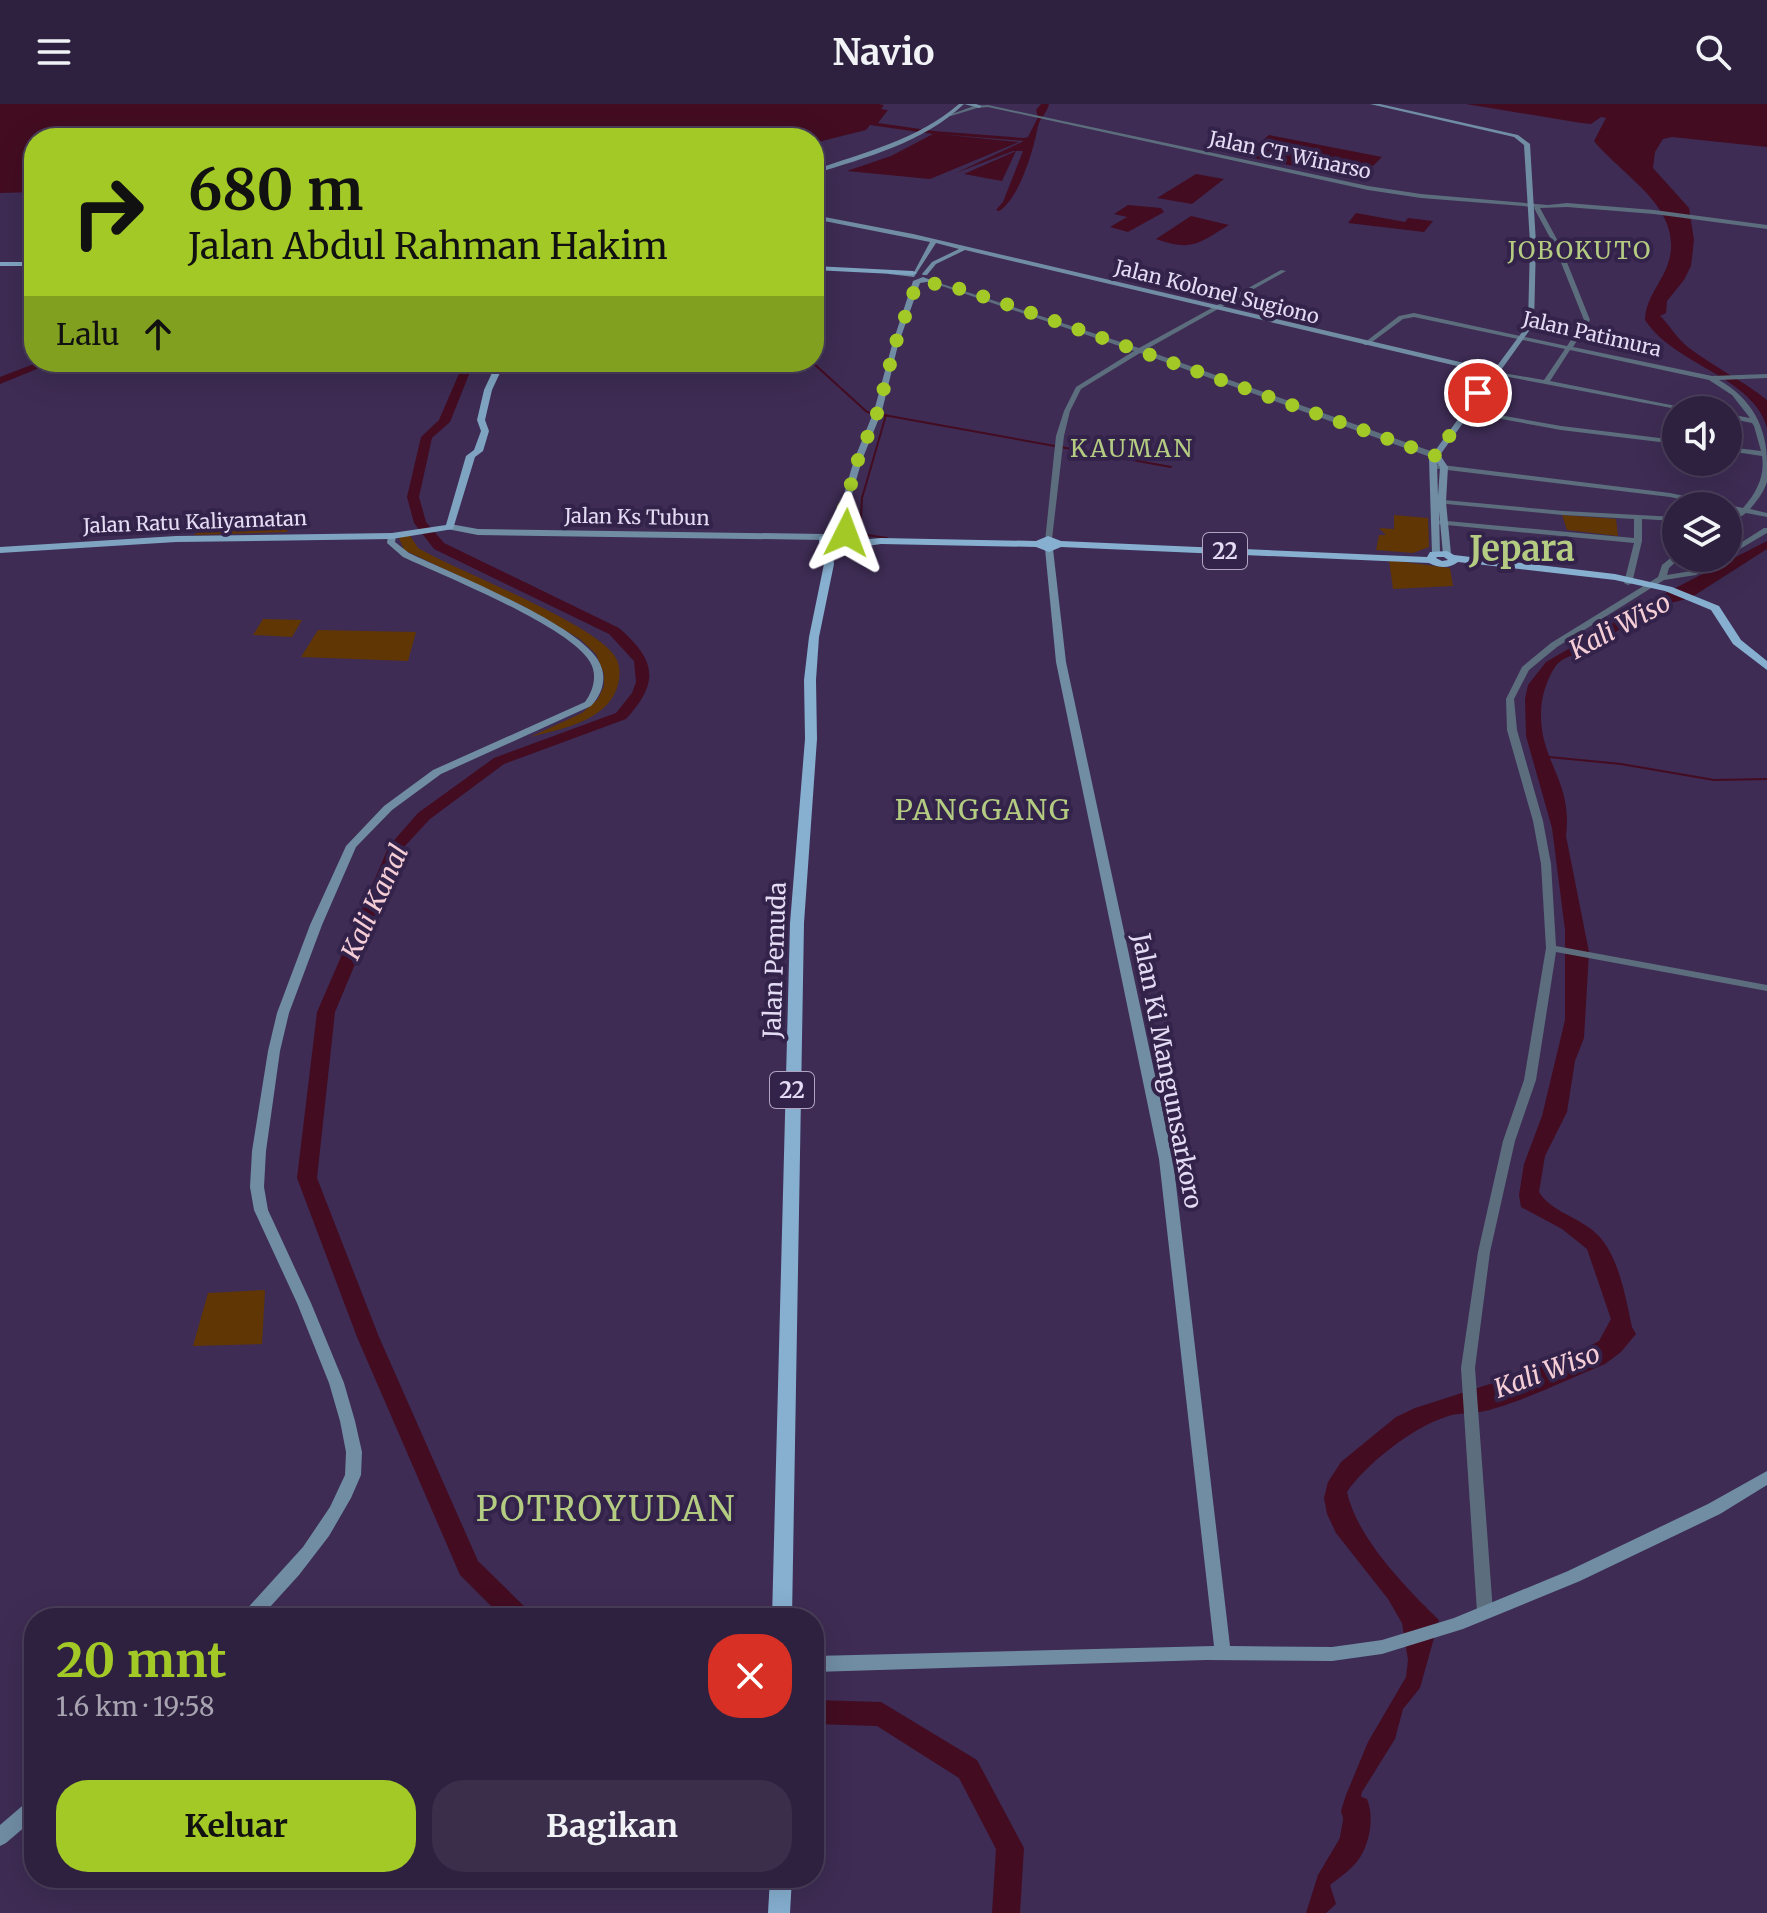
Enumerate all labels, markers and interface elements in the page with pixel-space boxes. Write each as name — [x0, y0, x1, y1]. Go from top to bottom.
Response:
icon: menu — [32, 30, 76, 74]
text: Navio — [832, 30, 935, 75]
icon: search — [1691, 30, 1735, 74]
street label: Jalan CT Winarso — [1206, 125, 1374, 184]
text: 680 m — [188, 155, 363, 225]
icon: right — [56, 160, 160, 264]
text: Jalan Abdul Rahman Hakim — [188, 224, 668, 269]
district label: JOBOKUTO — [1507, 235, 1652, 266]
street label: Jalan Kolonel Sugiono — [1111, 254, 1322, 329]
street label: Jalan Patimura — [1519, 305, 1664, 362]
icon: ahead — [136, 312, 180, 356]
text: Lalu — [56, 315, 120, 353]
pin — [1444, 359, 1512, 427]
icon: arrive — [1456, 371, 1500, 415]
map controls — [1662, 396, 1742, 572]
button: sound — [1662, 396, 1742, 476]
district label: KAUMAN — [1070, 433, 1194, 464]
position arrow — [804, 491, 888, 575]
button: layers — [1662, 492, 1742, 572]
street label: Jalan Ks Tubun — [563, 503, 710, 530]
street label: Jalan Ratu Kaliyamatan — [81, 505, 307, 538]
district label: Jepara — [1468, 528, 1575, 570]
road number: 22 — [1203, 533, 1247, 569]
water label: Kali Wiso — [1563, 585, 1676, 666]
district label: PANGGANG — [895, 792, 1071, 828]
water label: Kali Kanal — [333, 839, 415, 965]
street label: Jalan Pemuda — [756, 881, 793, 1040]
street label: Jalan Ki Mangunsarkoro — [1125, 930, 1209, 1211]
road number: 22 — [770, 1072, 814, 1108]
water label: Kali Wiso — [1488, 1336, 1604, 1405]
district label: POTROYUDAN — [476, 1488, 736, 1530]
text: 20 mnt — [56, 1630, 226, 1690]
button: close — [708, 1634, 792, 1718]
text: 1.6 km · 19:58 — [56, 1690, 215, 1723]
button: Keluar — [56, 1780, 416, 1872]
button: Bagikan — [432, 1780, 792, 1872]

